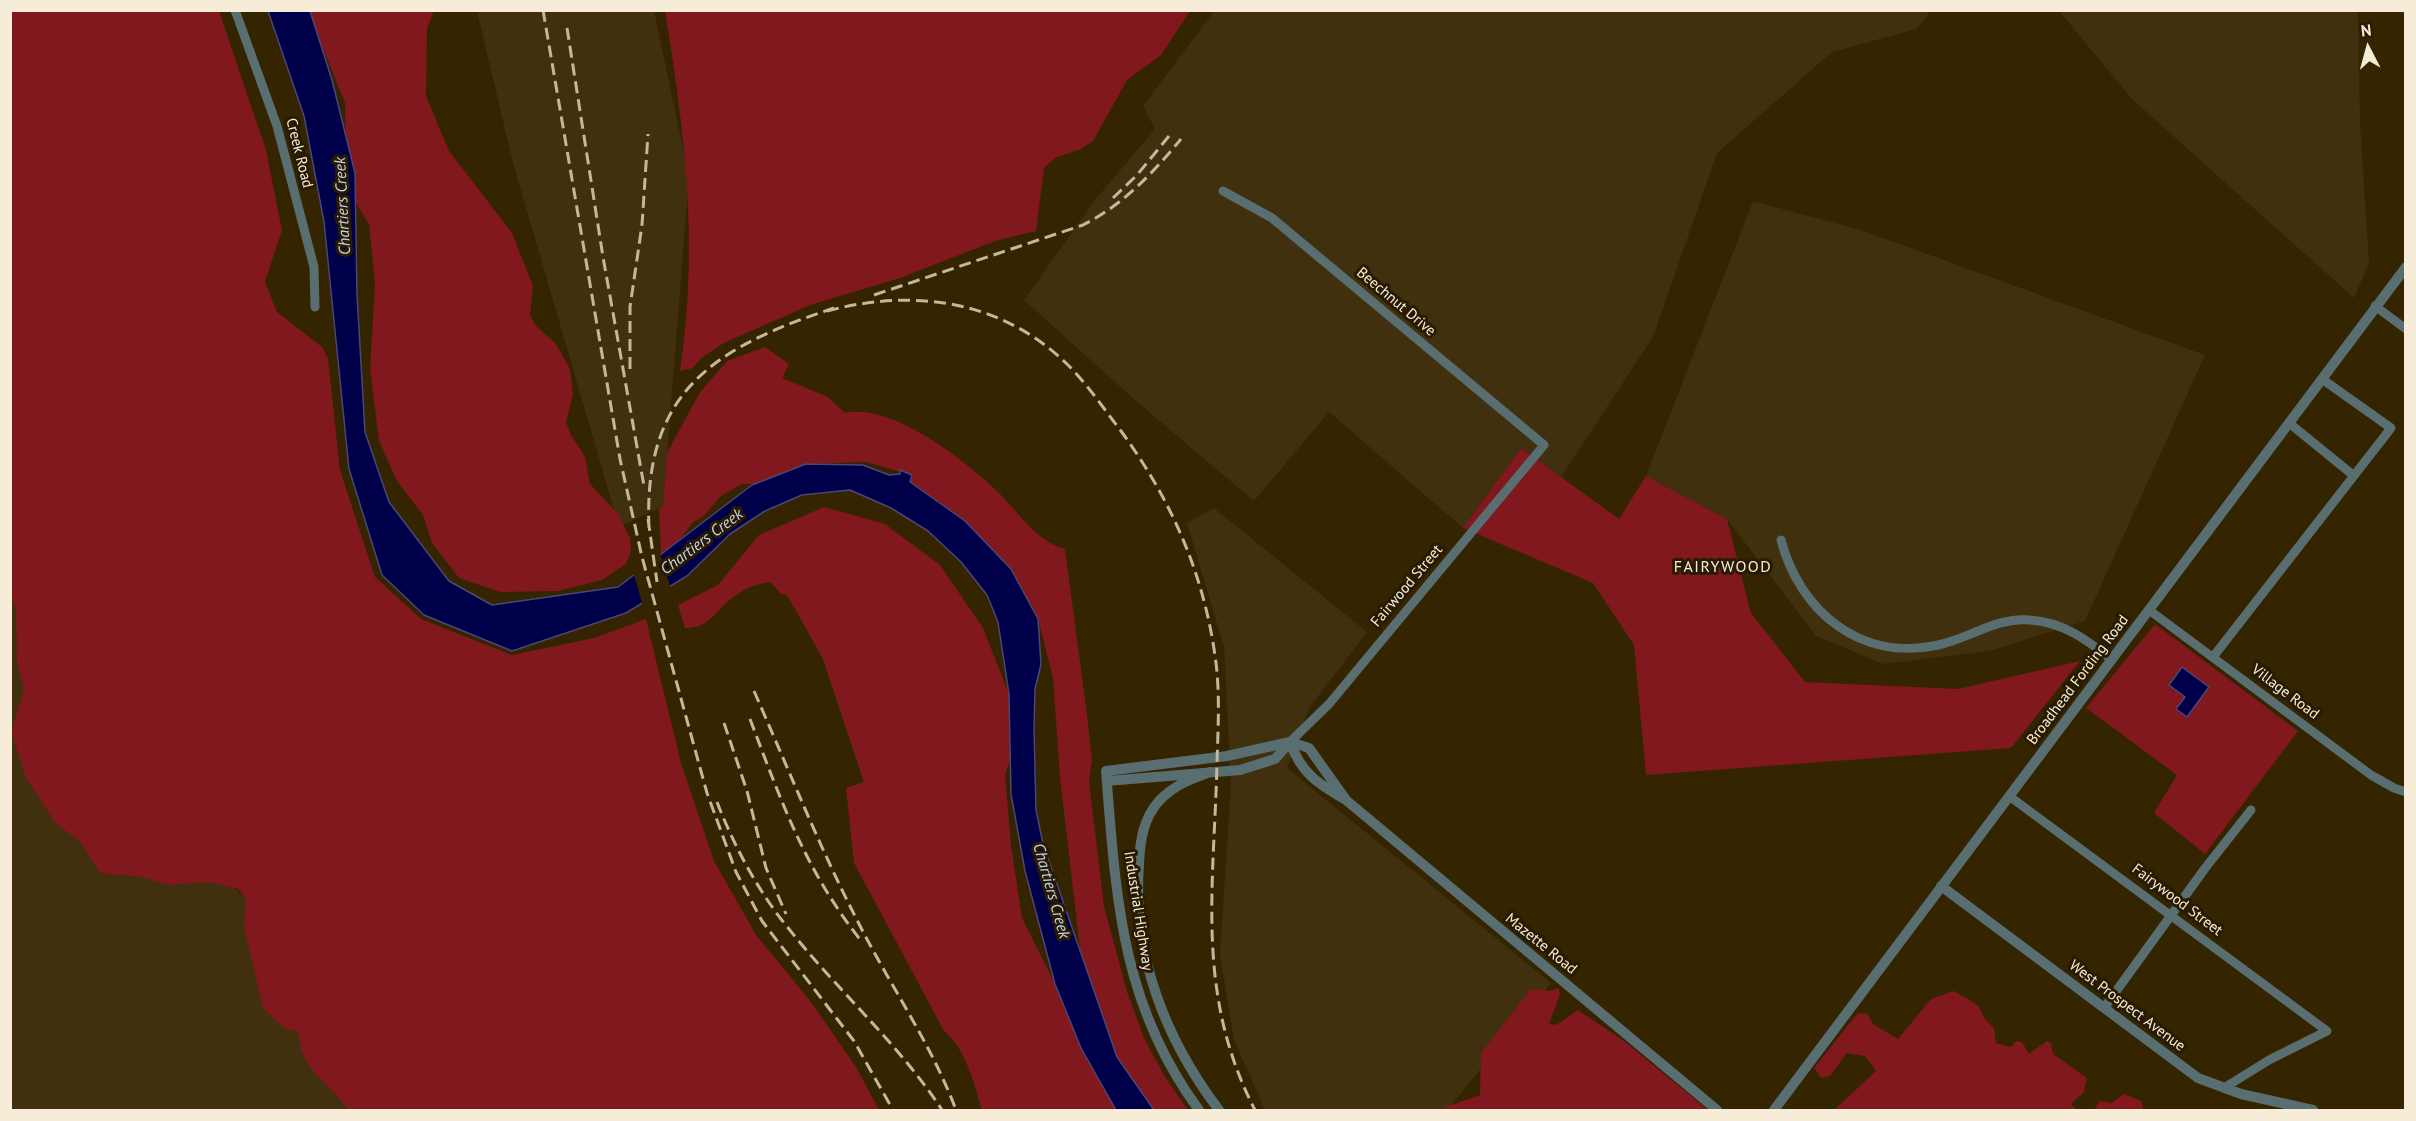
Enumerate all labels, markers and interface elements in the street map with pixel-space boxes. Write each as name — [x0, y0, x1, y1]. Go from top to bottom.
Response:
north arrow — [2338, 18, 2398, 78]
text: N — [2360, 20, 2372, 41]
street label: Creek Road — [282, 116, 316, 190]
water label: Chartiers Creek — [331, 157, 355, 255]
street label: Beechnut Drive — [1353, 264, 1439, 340]
water label: Chartiers Creek — [657, 505, 747, 579]
street label: Fairwood Street — [1367, 541, 1447, 631]
district label: FAIRYWOOD — [1674, 557, 1772, 577]
street label: Broadhead Fording Road — [2023, 612, 2133, 748]
street label: Village Road — [2248, 661, 2322, 723]
water label: Chartiers Creek — [1028, 841, 1074, 941]
street label: Industrial Highway — [1120, 850, 1156, 972]
street label: Fairywood Street — [2128, 860, 2226, 940]
street label: Mazette Road — [1502, 910, 1580, 978]
street label: West Prospect Avenue — [2066, 957, 2188, 1055]

